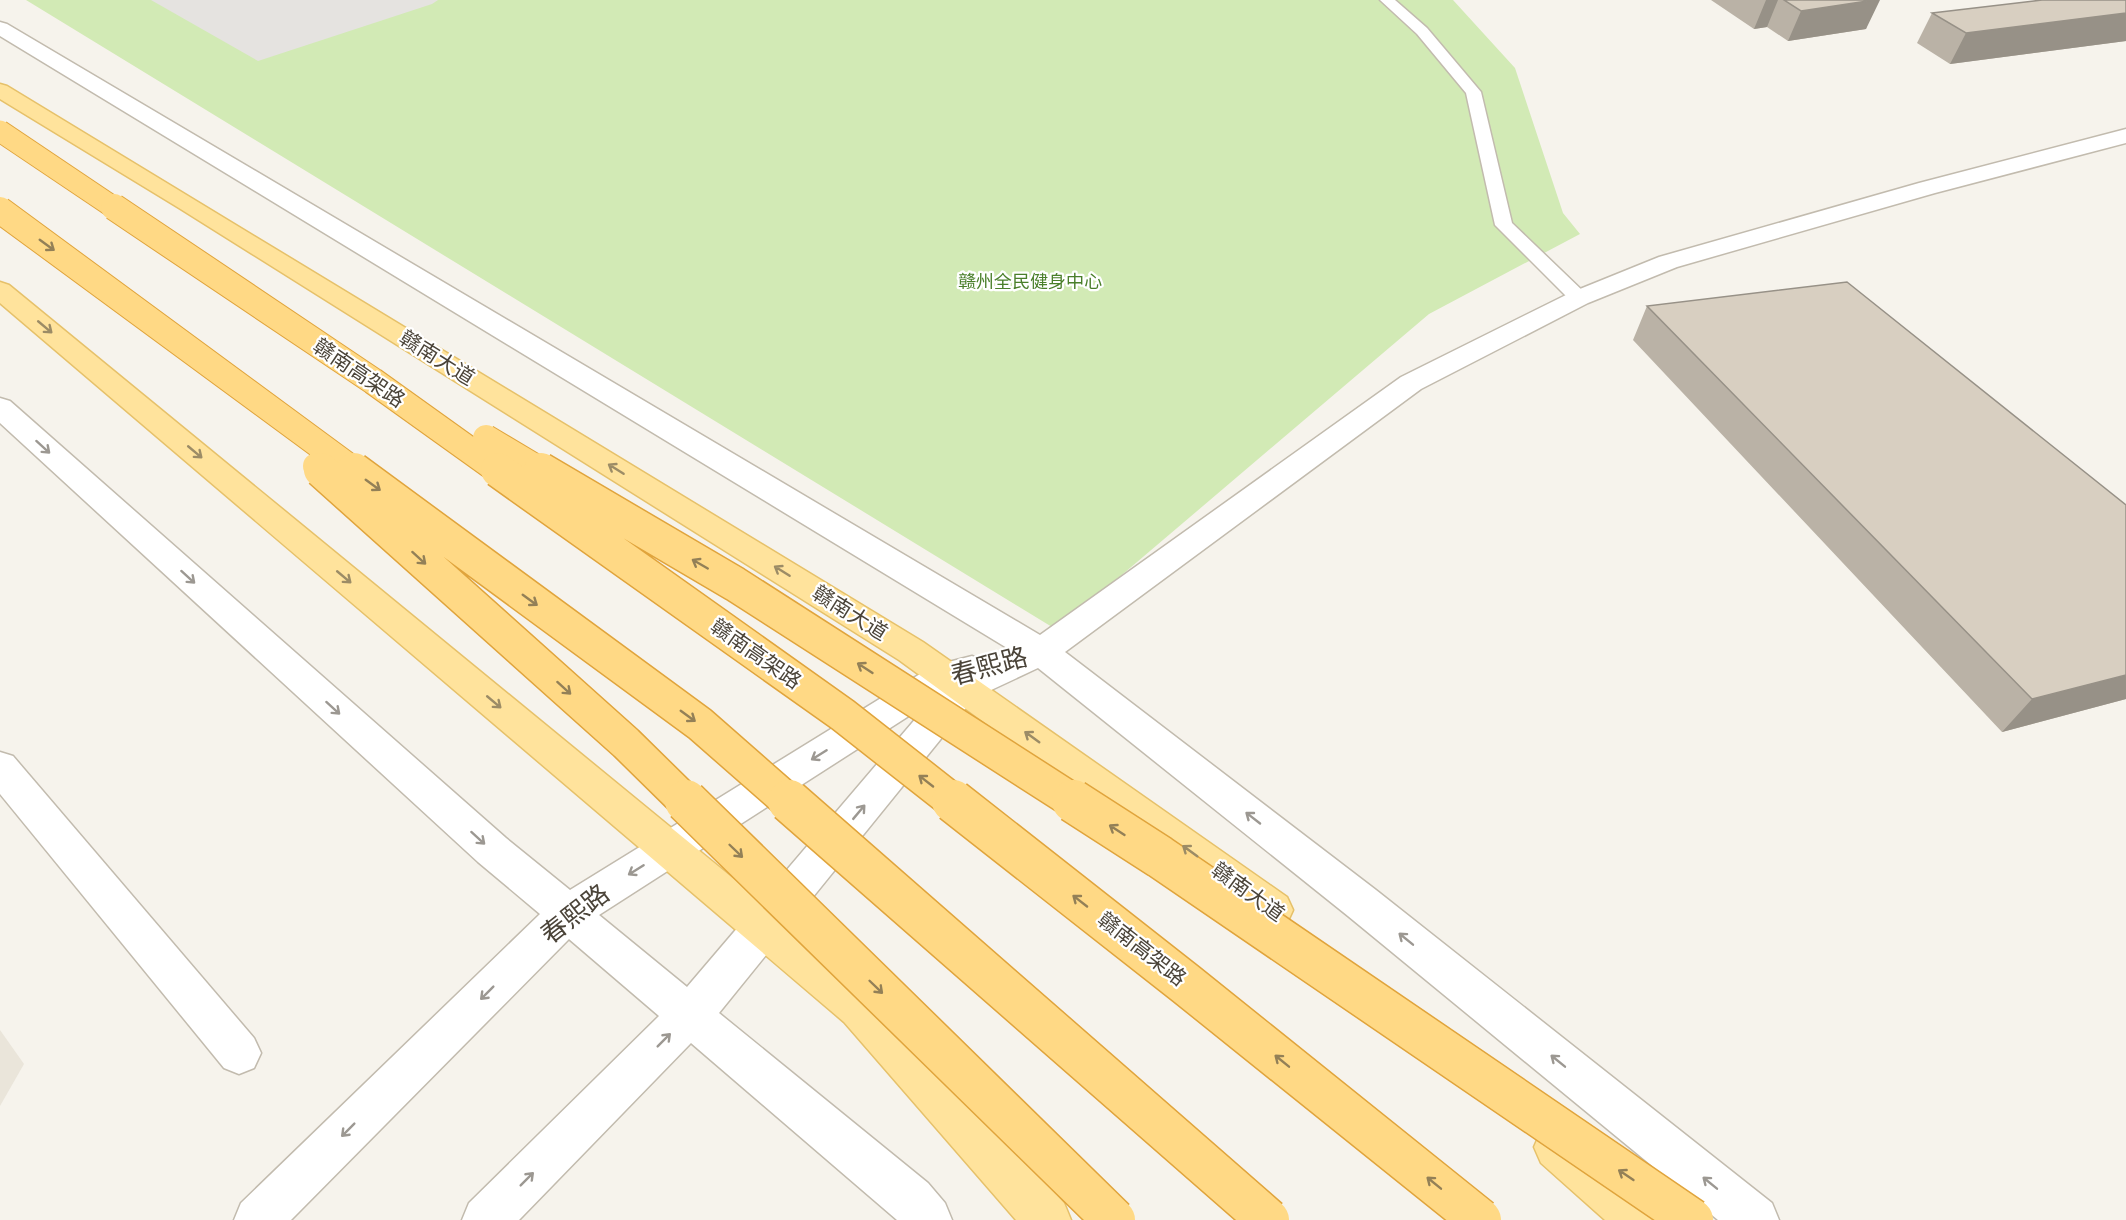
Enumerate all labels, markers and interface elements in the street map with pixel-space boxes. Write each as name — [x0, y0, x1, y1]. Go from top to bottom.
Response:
one-way arrow — [39, 238, 55, 251]
park label: 赣州全民健身中心 — [958, 271, 1102, 292]
one-way arrow — [37, 321, 53, 334]
street label: 赣南大道 — [396, 325, 480, 390]
street label: 赣南高架路 — [309, 333, 410, 411]
one-way arrow — [36, 439, 51, 454]
one-way arrow — [187, 446, 203, 459]
one-way arrow — [608, 462, 625, 474]
one-way arrow — [365, 478, 381, 491]
one-way arrow — [411, 551, 426, 565]
one-way arrow — [692, 557, 709, 569]
one-way arrow — [774, 565, 791, 577]
one-way arrow — [181, 570, 196, 584]
one-way arrow — [336, 571, 352, 584]
street label: 赣南大道 — [809, 580, 893, 645]
one-way arrow — [522, 594, 538, 606]
street label: 赣南高架路 — [707, 613, 806, 693]
street label: 春熙路 — [947, 641, 1031, 691]
one-way arrow — [857, 662, 874, 674]
one-way arrow — [556, 681, 571, 695]
one-way arrow — [486, 696, 502, 709]
one-way arrow — [325, 701, 340, 715]
one-way arrow — [679, 709, 695, 722]
one-way arrow — [1024, 731, 1040, 743]
one-way arrow — [811, 749, 828, 761]
one-way arrow — [919, 774, 935, 787]
one-way arrow — [852, 804, 865, 820]
one-way arrow — [1245, 811, 1261, 824]
one-way arrow — [1109, 824, 1126, 836]
one-way arrow — [470, 831, 485, 845]
one-way arrow — [729, 844, 744, 858]
one-way arrow — [1183, 845, 1199, 857]
street label: 赣南大道 — [1208, 857, 1290, 926]
one-way arrow — [628, 863, 645, 876]
street label: 春熙路 — [535, 878, 615, 950]
one-way arrow — [1072, 894, 1088, 907]
street label: 赣南高架路 — [1094, 906, 1191, 990]
one-way arrow — [1398, 932, 1414, 945]
one-way arrow — [868, 980, 883, 994]
one-way arrow — [479, 986, 494, 1001]
one-way arrow — [657, 1033, 672, 1048]
one-way arrow — [1551, 1054, 1566, 1068]
one-way arrow — [1274, 1055, 1290, 1068]
one-way arrow — [341, 1123, 356, 1138]
one-way arrow — [1619, 1169, 1635, 1181]
one-way arrow — [519, 1171, 534, 1186]
one-way arrow — [1426, 1177, 1442, 1190]
one-way arrow — [1702, 1177, 1718, 1190]

